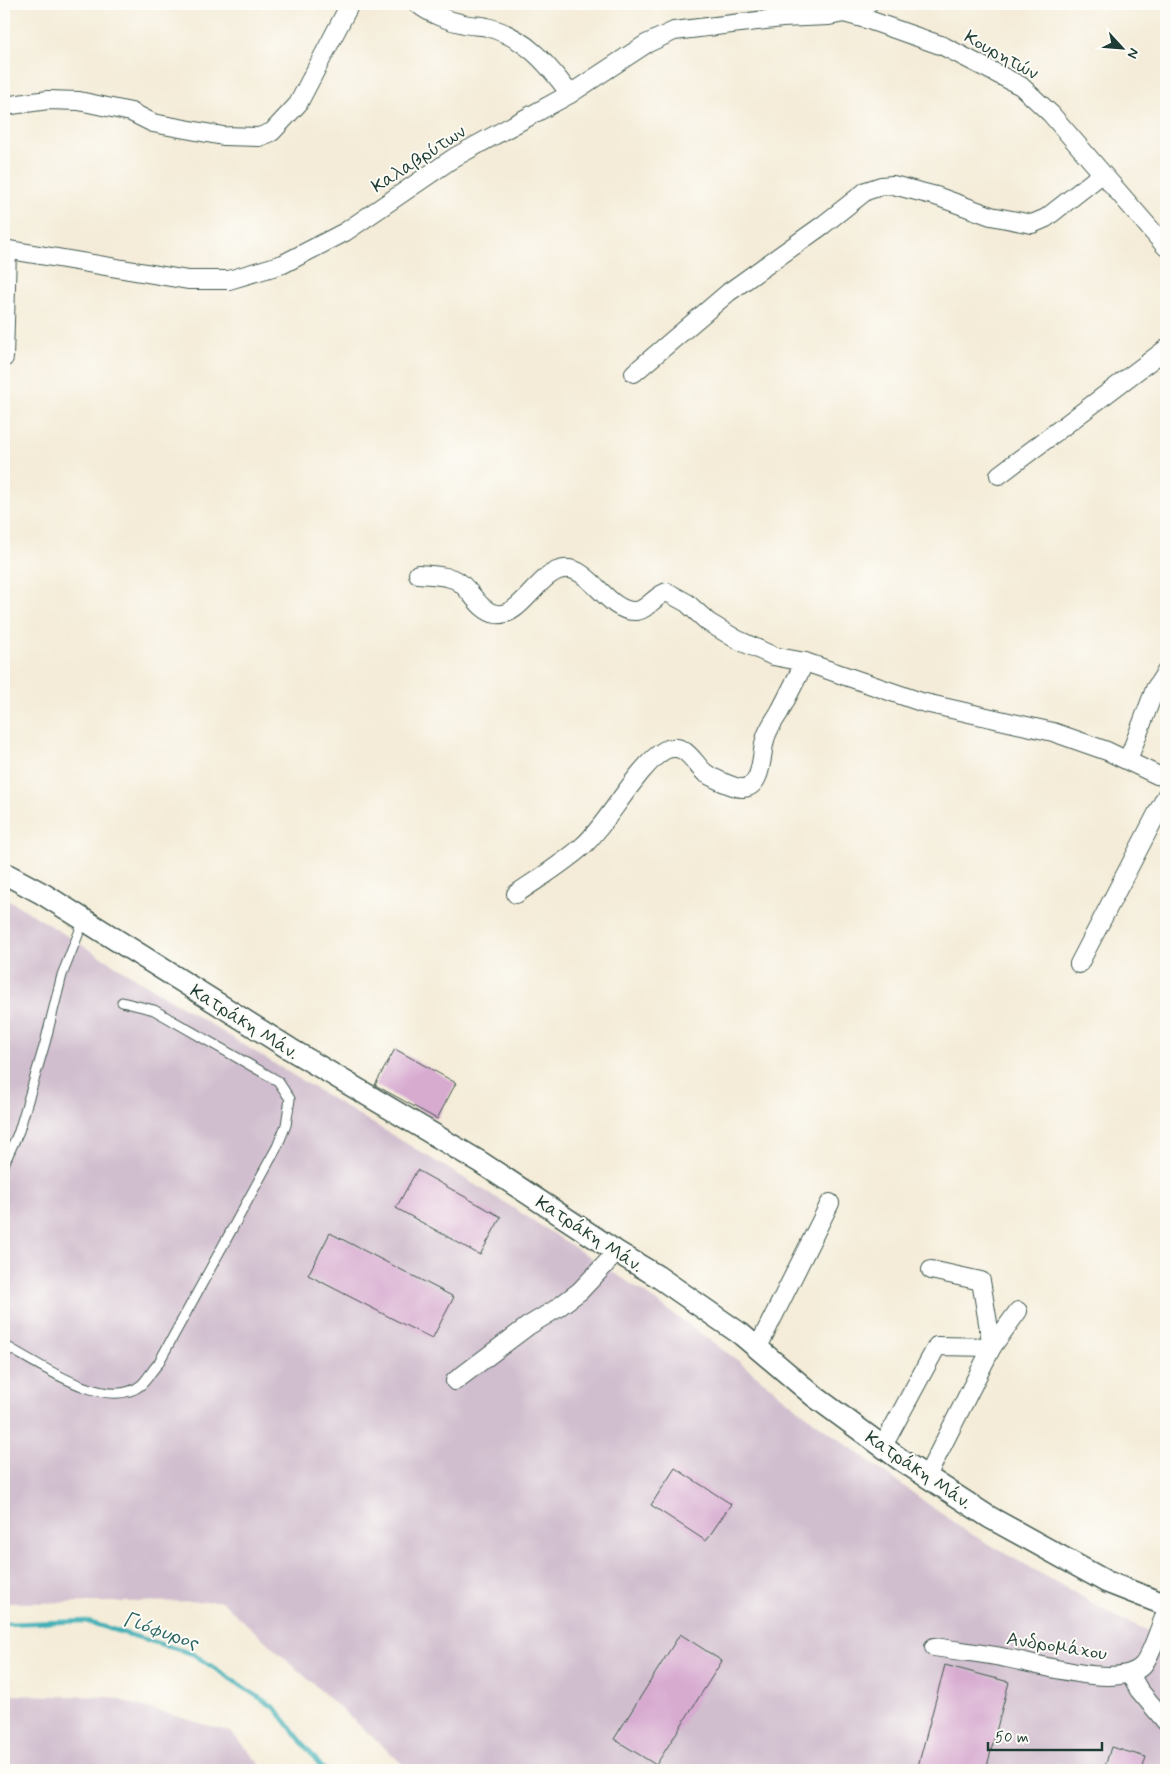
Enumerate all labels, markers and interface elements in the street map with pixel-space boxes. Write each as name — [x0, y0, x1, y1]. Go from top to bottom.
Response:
north arrow — [1098, 22, 1148, 72]
street label: Κουρητών — [960, 25, 1043, 86]
text: N — [1123, 45, 1143, 61]
street label: Καλαβρύτων — [367, 119, 471, 199]
street label: Κατράκη Μάν. — [185, 979, 303, 1066]
street label: Κατράκη Μάν. — [530, 1190, 648, 1279]
street label: Κατράκη Μάν. — [860, 1425, 977, 1515]
water label: Γιόφυρος — [119, 1606, 203, 1657]
street label: Ανδρομάχου — [1005, 1626, 1109, 1667]
scale bar — [988, 1719, 1101, 1751]
text: 50 m — [995, 1728, 1029, 1748]

